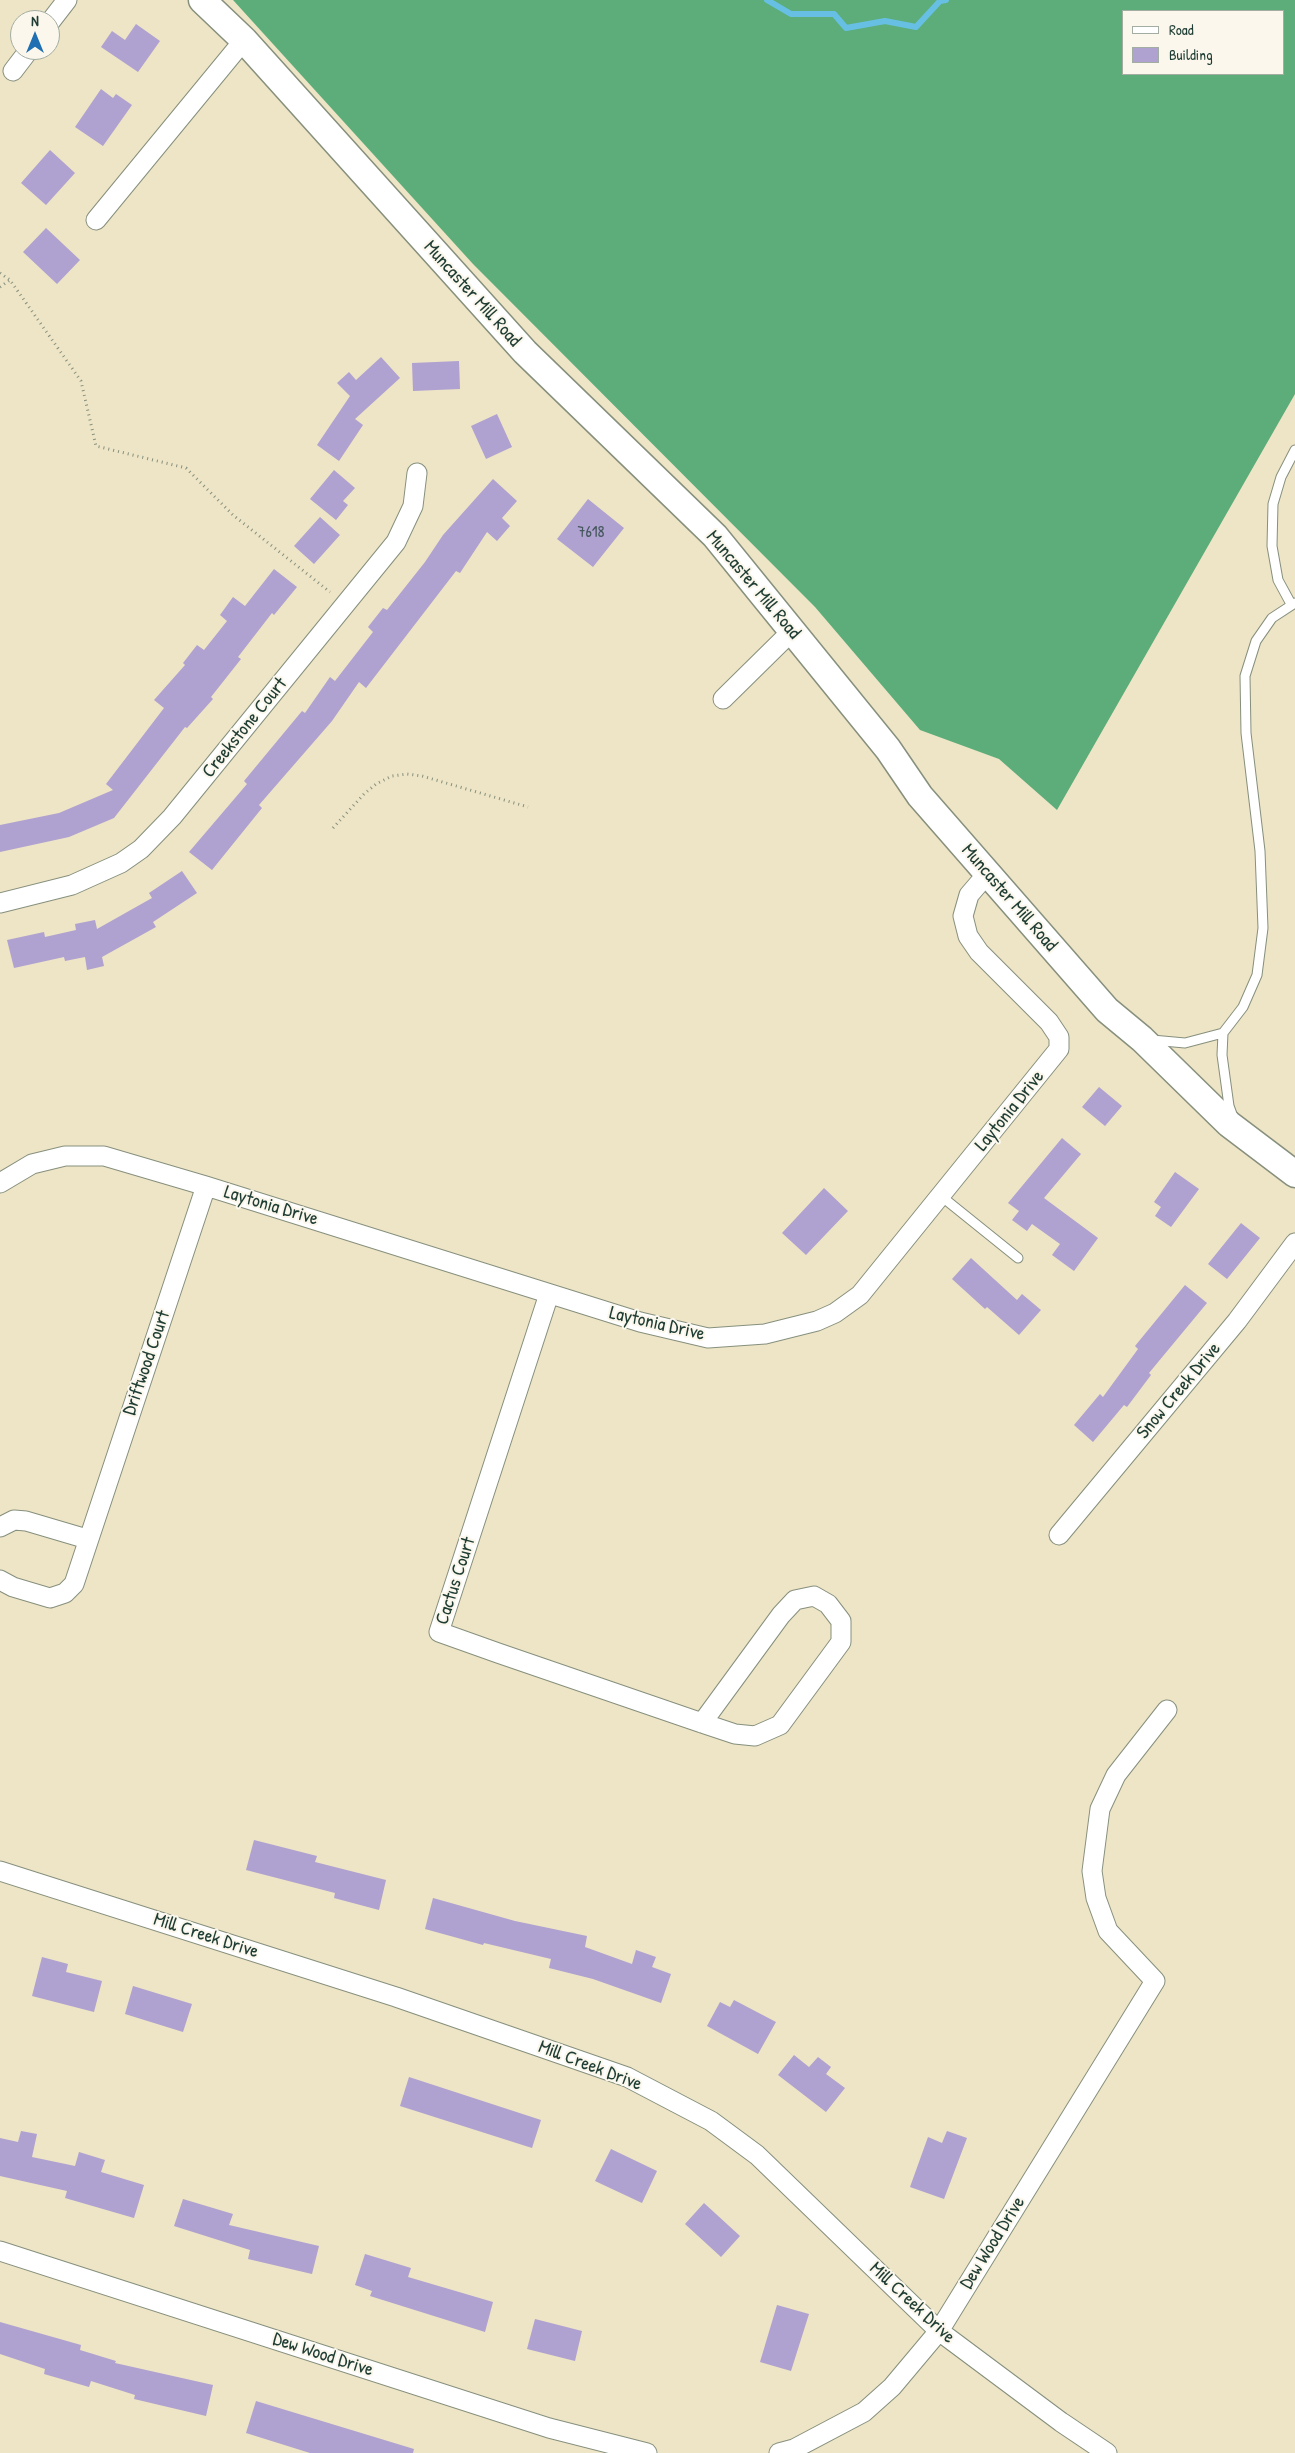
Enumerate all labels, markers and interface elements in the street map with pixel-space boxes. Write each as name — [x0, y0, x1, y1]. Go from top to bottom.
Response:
north arrow — [10, 10, 60, 60]
legend — [1122, 10, 1285, 75]
text: N — [31, 11, 39, 30]
text: Road — [1169, 19, 1194, 40]
text: Building — [1169, 44, 1213, 65]
street label: Muncaster Mill Road — [418, 236, 526, 352]
house number: 7618 — [577, 523, 605, 543]
street label: Muncaster Mill Road — [701, 526, 805, 644]
street label: Creekstone Court — [198, 673, 292, 783]
street label: Muncaster Mill Road — [956, 840, 1062, 956]
street label: Laytonia Drive — [971, 1066, 1049, 1156]
street label: Laytonia Drive — [221, 1181, 321, 1231]
street label: Laytonia Drive — [607, 1302, 707, 1346]
street label: Driftwood Court — [118, 1308, 176, 1418]
street label: Snow Creek Drive — [1132, 1338, 1226, 1444]
street label: Cactus Court — [431, 1534, 481, 1628]
street label: Mill Creek Drive — [151, 1908, 261, 1964]
street label: Mill Creek Drive — [535, 2036, 645, 2096]
street label: Dew Wood Drive — [956, 2193, 1030, 2293]
street label: Mill Creek Drive — [864, 2257, 960, 2349]
street label: Dew Wood Drive — [270, 2328, 376, 2382]

